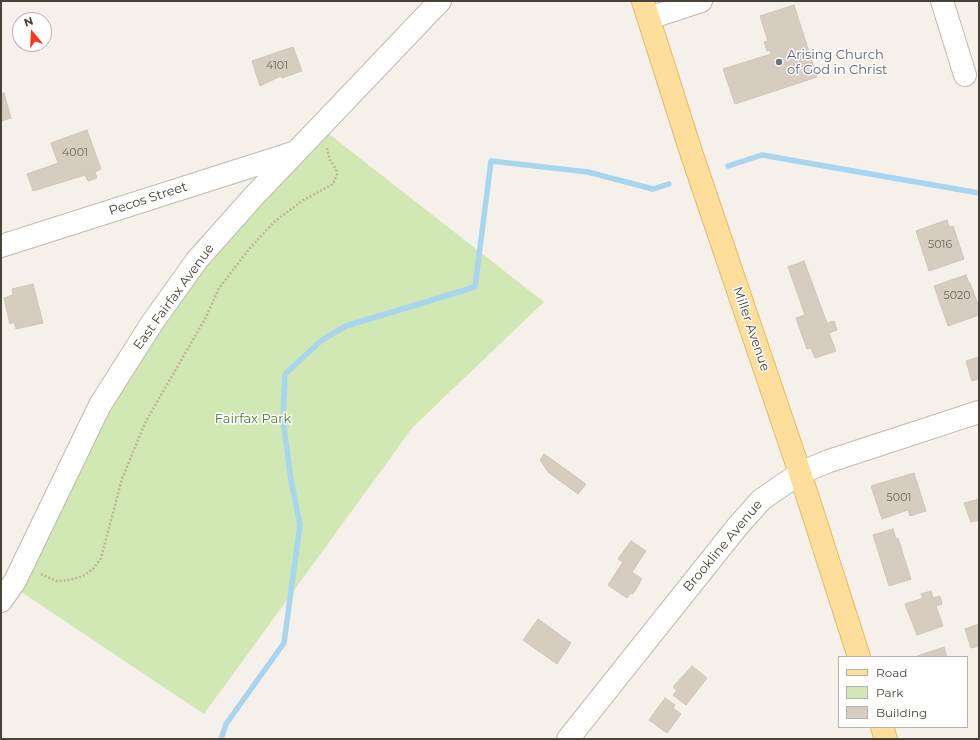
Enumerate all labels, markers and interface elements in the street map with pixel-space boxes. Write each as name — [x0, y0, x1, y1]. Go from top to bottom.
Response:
north arrow — [12, 12, 52, 52]
text: N — [22, 14, 35, 30]
place label: Arising Church of God in Christ — [787, 47, 887, 78]
marker: Arising Church of God in Christ — [774, 57, 784, 67]
house number: 4101 — [266, 59, 288, 73]
house number: 4001 — [62, 146, 88, 160]
street label: Pecos Street — [107, 179, 189, 219]
house number: 5016 — [928, 238, 952, 252]
street label: East Fairfax Avenue — [130, 241, 218, 353]
street label: Miller Avenue — [729, 285, 773, 373]
house number: 5020 — [943, 289, 971, 303]
park label: Fairfax Park — [215, 411, 291, 427]
house number: 5001 — [887, 491, 911, 505]
street label: Brookline Avenue — [680, 497, 766, 595]
legend — [838, 656, 968, 728]
text: Road — [876, 665, 907, 680]
text: Park — [876, 685, 903, 700]
text: Building — [876, 705, 927, 720]

